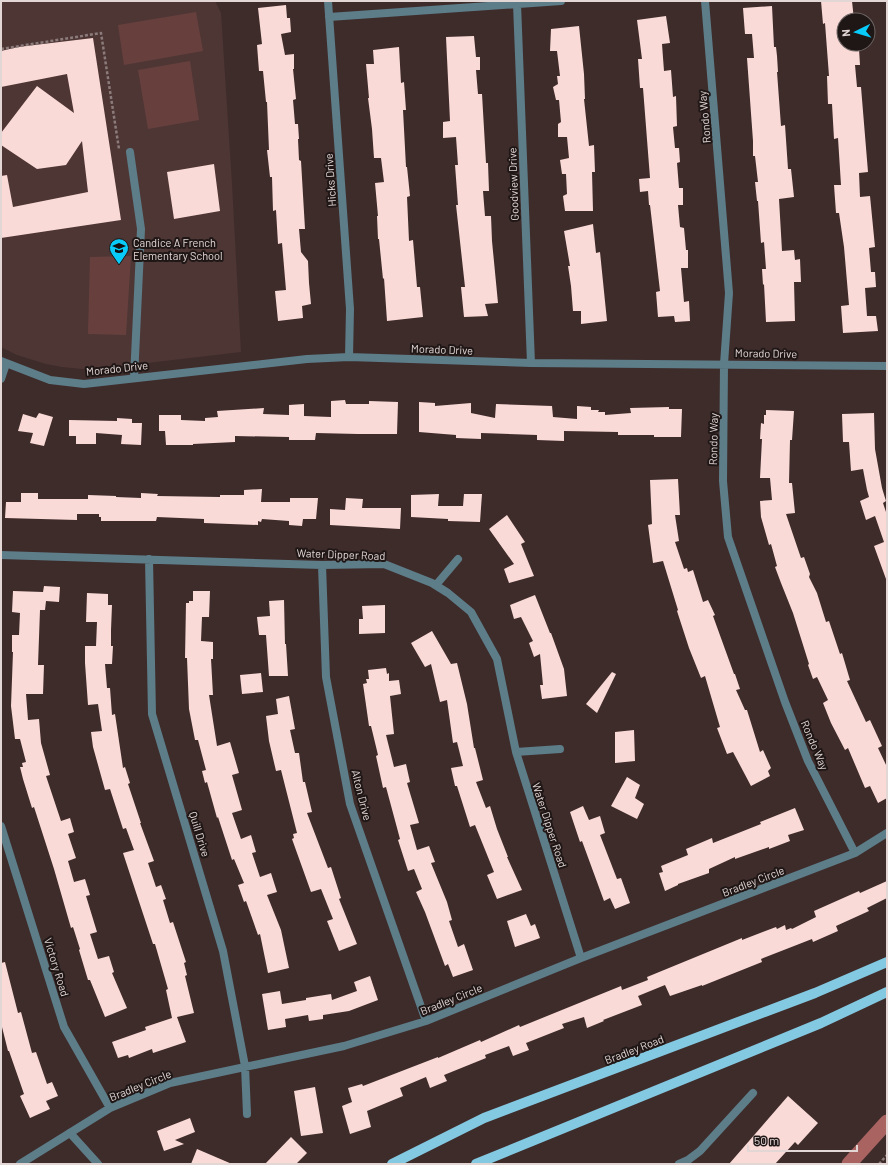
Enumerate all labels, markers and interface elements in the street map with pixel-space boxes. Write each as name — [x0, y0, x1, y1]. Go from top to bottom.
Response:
north arrow — [836, 12, 876, 52]
text: N — [839, 29, 852, 37]
street label: Rondo Way — [695, 90, 713, 144]
street label: Goodview Drive — [505, 147, 521, 221]
street label: Hicks Drive — [322, 153, 338, 207]
place label: Candice A French Elementary School — [133, 236, 223, 262]
school or university icon: Candice A French Elementary School — [108, 237, 130, 265]
street label: Morado Drive — [411, 341, 473, 357]
street label: Morado Drive — [735, 346, 797, 360]
street label: Morado Drive — [85, 358, 149, 378]
street label: Rondo Way — [706, 413, 720, 465]
street label: Water Dipper Road — [296, 546, 386, 562]
street label: Rondo Way — [799, 718, 831, 772]
street label: Alton Drive — [349, 768, 375, 822]
street label: Water Dipper Road — [530, 781, 570, 869]
street label: Quill Drive — [187, 810, 213, 858]
street label: Bradley Circle — [720, 863, 786, 899]
street label: Victory Road — [42, 936, 72, 998]
street label: Bradley Circle — [418, 981, 484, 1017]
street label: Bradley Road — [603, 1032, 665, 1066]
street label: Bradley Circle — [107, 1067, 173, 1103]
scale bar — [748, 1127, 857, 1153]
text: 50 m — [754, 1133, 779, 1147]

